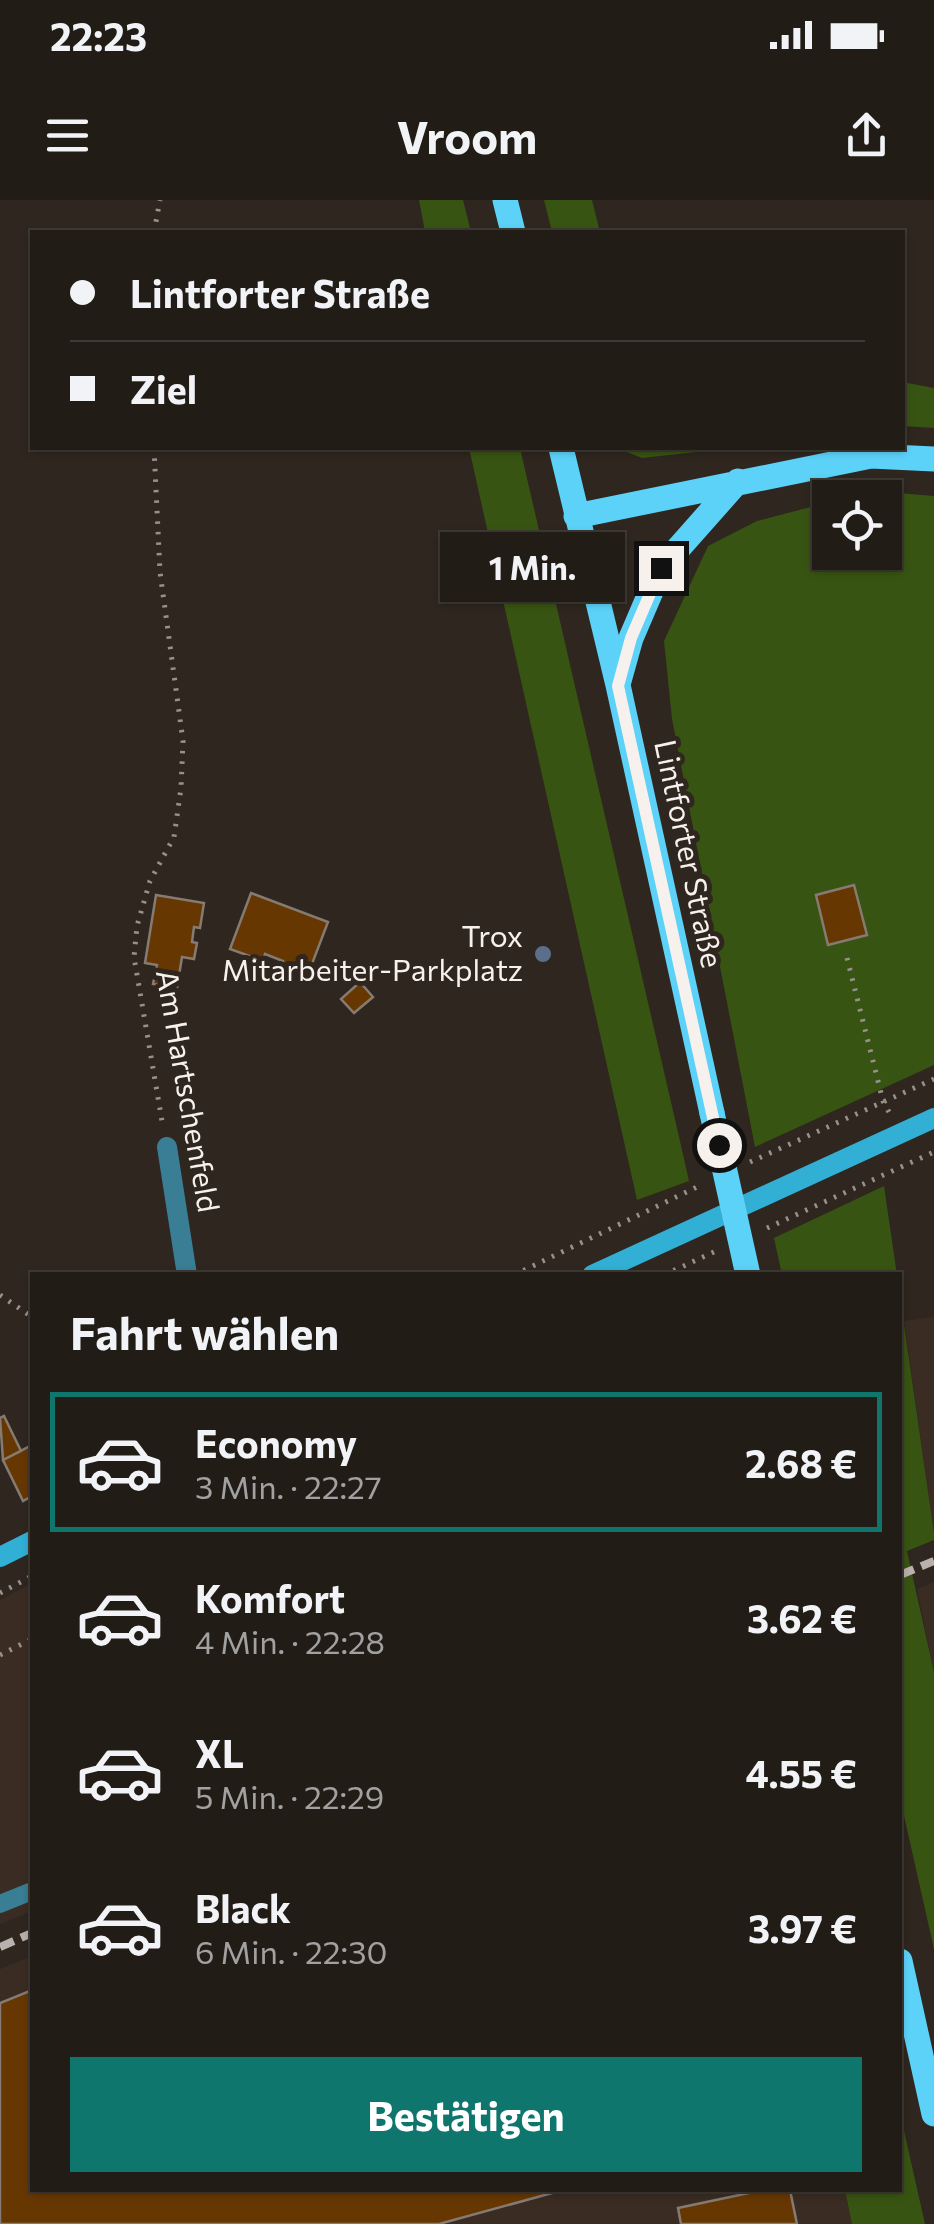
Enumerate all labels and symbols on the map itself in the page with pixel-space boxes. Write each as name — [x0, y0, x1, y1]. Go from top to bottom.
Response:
callout: 1 Min. — [441, 533, 626, 603]
route end — [639, 546, 684, 591]
street label: Lintforter Straße — [648, 736, 733, 971]
place label: Trox Mitarbeiter-Parkplatz — [222, 916, 523, 987]
marker: Trox Mitarbeiter-Parkplatz — [532, 943, 554, 965]
street label: Am Hartschenfeld — [150, 966, 229, 1215]
route start — [697, 1123, 742, 1168]

